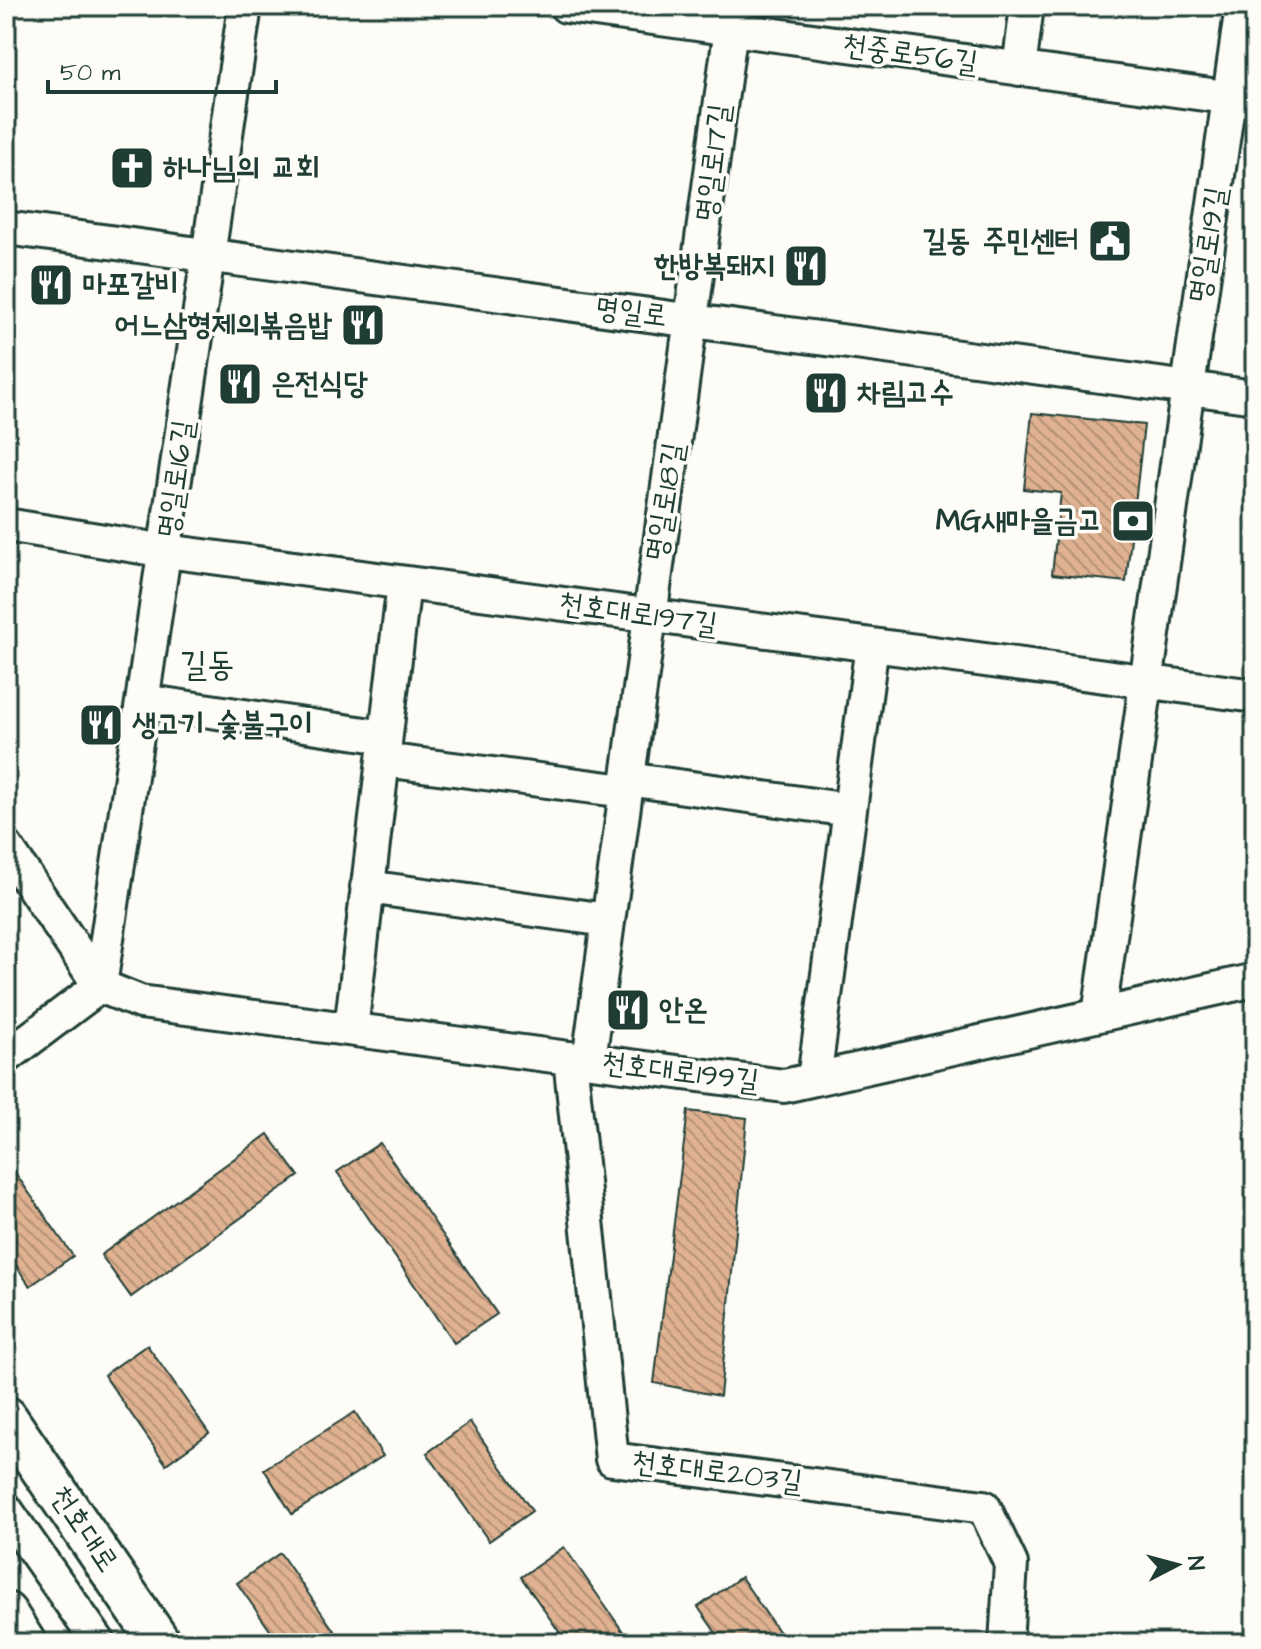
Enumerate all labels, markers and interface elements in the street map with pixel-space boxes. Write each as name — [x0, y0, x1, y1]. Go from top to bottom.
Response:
street label: 천중로56길 — [839, 24, 981, 84]
scale bar — [48, 44, 276, 94]
text: 50 m — [60, 56, 121, 90]
street label: 명일로17길 — [685, 101, 741, 225]
church icon: 하나님의 교회 — [108, 144, 156, 192]
place label: 하나님의 교회 — [163, 147, 320, 189]
street label: 명일로19길 — [1178, 184, 1238, 306]
public building icon: 길동 주민센터 — [1086, 217, 1134, 265]
place label: 길동 주민센터 — [922, 220, 1079, 262]
restaurant icon: 한방복돼지 — [782, 242, 830, 290]
place label: 한방복돼지 — [653, 245, 775, 287]
restaurant icon: 마포갈비 — [27, 261, 75, 309]
place label: 마포갈비 — [82, 264, 179, 306]
street label: 명일로 — [592, 287, 670, 337]
restaurant icon: 어느삼형제의볶음밥 — [339, 301, 387, 349]
place label: 어느삼형제의볶음밥 — [115, 304, 333, 346]
restaurant icon: 은전식당 — [216, 360, 264, 408]
place label: 은전식당 — [271, 363, 368, 405]
restaurant icon: 차림고수 — [802, 369, 850, 417]
place label: 차림고수 — [857, 372, 954, 414]
street label: 명일로16길 — [147, 417, 205, 541]
street label: 명일로18길 — [635, 440, 695, 564]
bank icon: MG새마을금고 — [1109, 497, 1157, 545]
place label: MG새마을금고 — [936, 500, 1102, 542]
street label: 천호대로197길 — [556, 582, 720, 646]
district label: 길동 — [180, 641, 234, 689]
restaurant icon: 생고기 숯불구이 — [77, 701, 125, 749]
place label: 생고기 숯불구이 — [132, 704, 313, 746]
restaurant icon: 안온 — [604, 986, 652, 1034]
place label: 안온 — [659, 989, 707, 1031]
street label: 천호대로199길 — [599, 1041, 761, 1103]
street label: 천호대로203길 — [629, 1441, 805, 1503]
street label: 천호대로 — [40, 1477, 128, 1581]
north arrow — [1137, 1525, 1217, 1605]
text: N — [1179, 1555, 1212, 1572]

